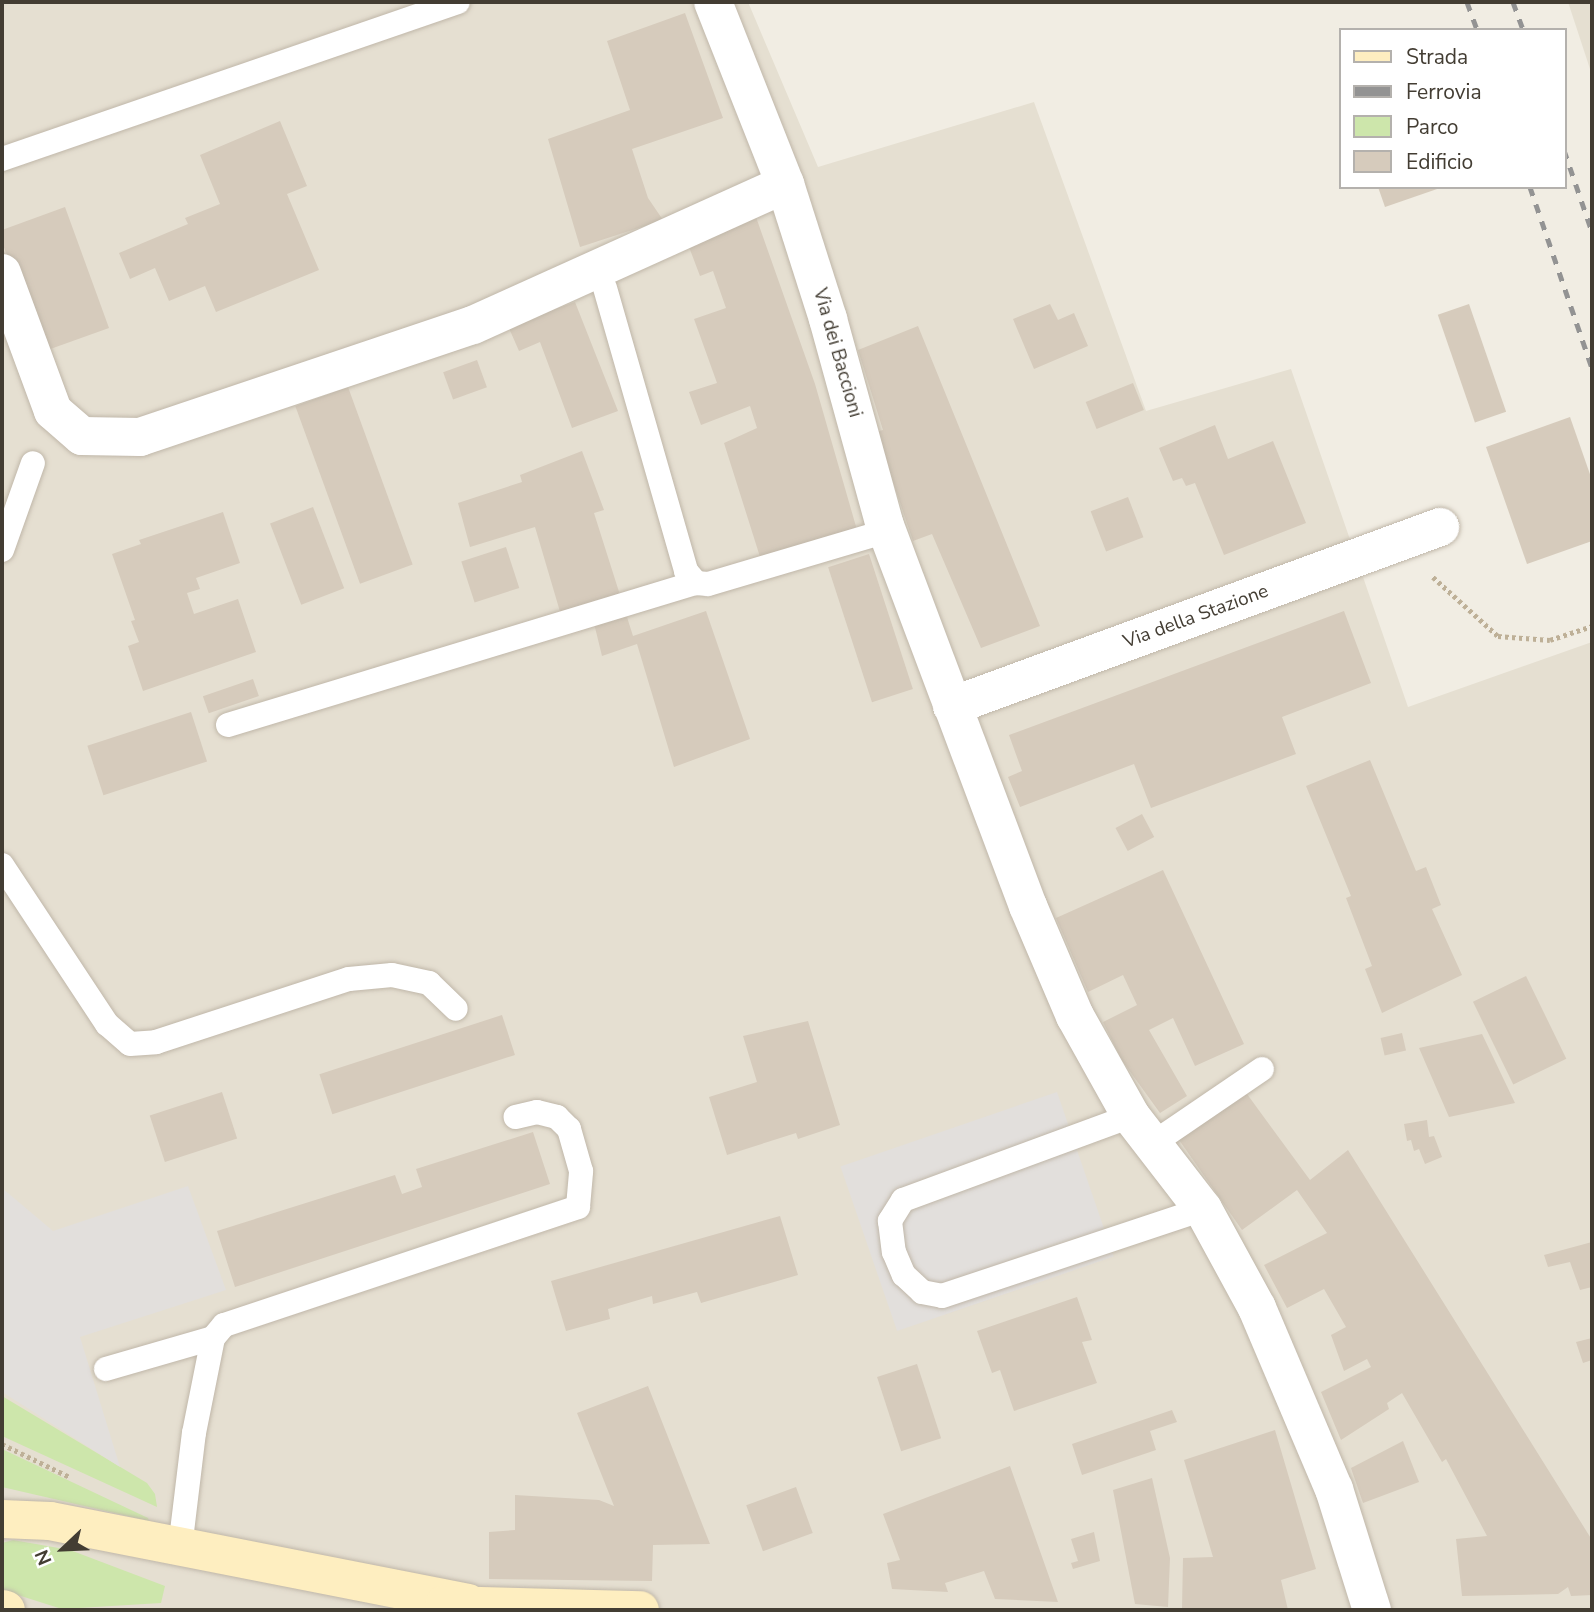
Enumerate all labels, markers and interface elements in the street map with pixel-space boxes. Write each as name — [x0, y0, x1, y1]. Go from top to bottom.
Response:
legend — [1338, 28, 1566, 189]
text: Strada — [1406, 43, 1468, 71]
text: Ferrovia — [1406, 78, 1482, 106]
text: Parco — [1406, 113, 1459, 141]
text: Edificio — [1406, 148, 1473, 176]
street label: Via dei Baccioni — [808, 286, 866, 420]
street label: Via della Stazione — [1120, 580, 1272, 654]
north arrow — [28, 1514, 98, 1584]
text: N — [29, 1546, 58, 1569]

